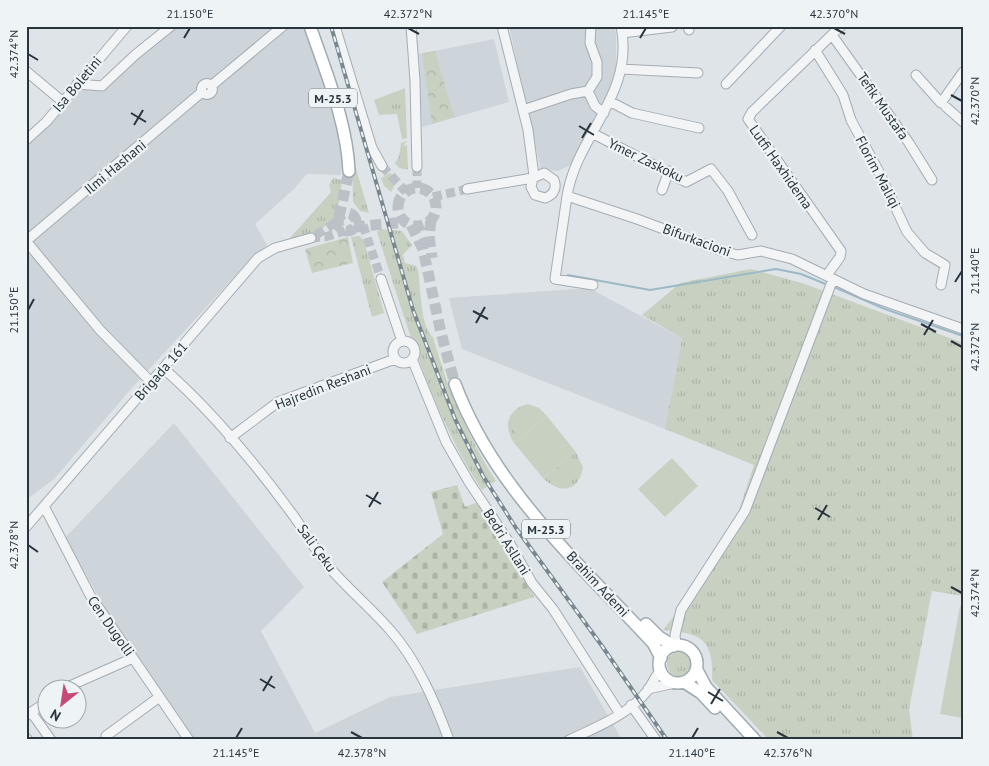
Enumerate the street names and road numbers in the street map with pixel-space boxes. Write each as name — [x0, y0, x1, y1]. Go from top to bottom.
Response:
street label: Isa Boletini — [48, 52, 106, 116]
street label: Tefik Mustafa — [853, 69, 913, 143]
road number: M-25.3 — [309, 89, 357, 108]
street label: Lutfi Haxhidema — [745, 122, 817, 213]
street label: Florim Maliqi — [851, 133, 905, 211]
street label: Ymer Zaskoku — [605, 134, 687, 186]
street label: Ilmi Hashani — [80, 136, 150, 198]
street label: Bifurkacioni — [660, 219, 734, 261]
street label: Brigada 161 — [131, 338, 191, 404]
street label: Hajredin Reshani — [272, 360, 374, 414]
street label: Bedri Asllani — [479, 505, 535, 579]
road number: M-25.3 — [522, 520, 570, 538]
street label: Sali Çeku — [294, 521, 340, 575]
street label: Brahim Ademi — [563, 547, 633, 621]
street label: Cen Dugolli — [84, 592, 138, 660]

